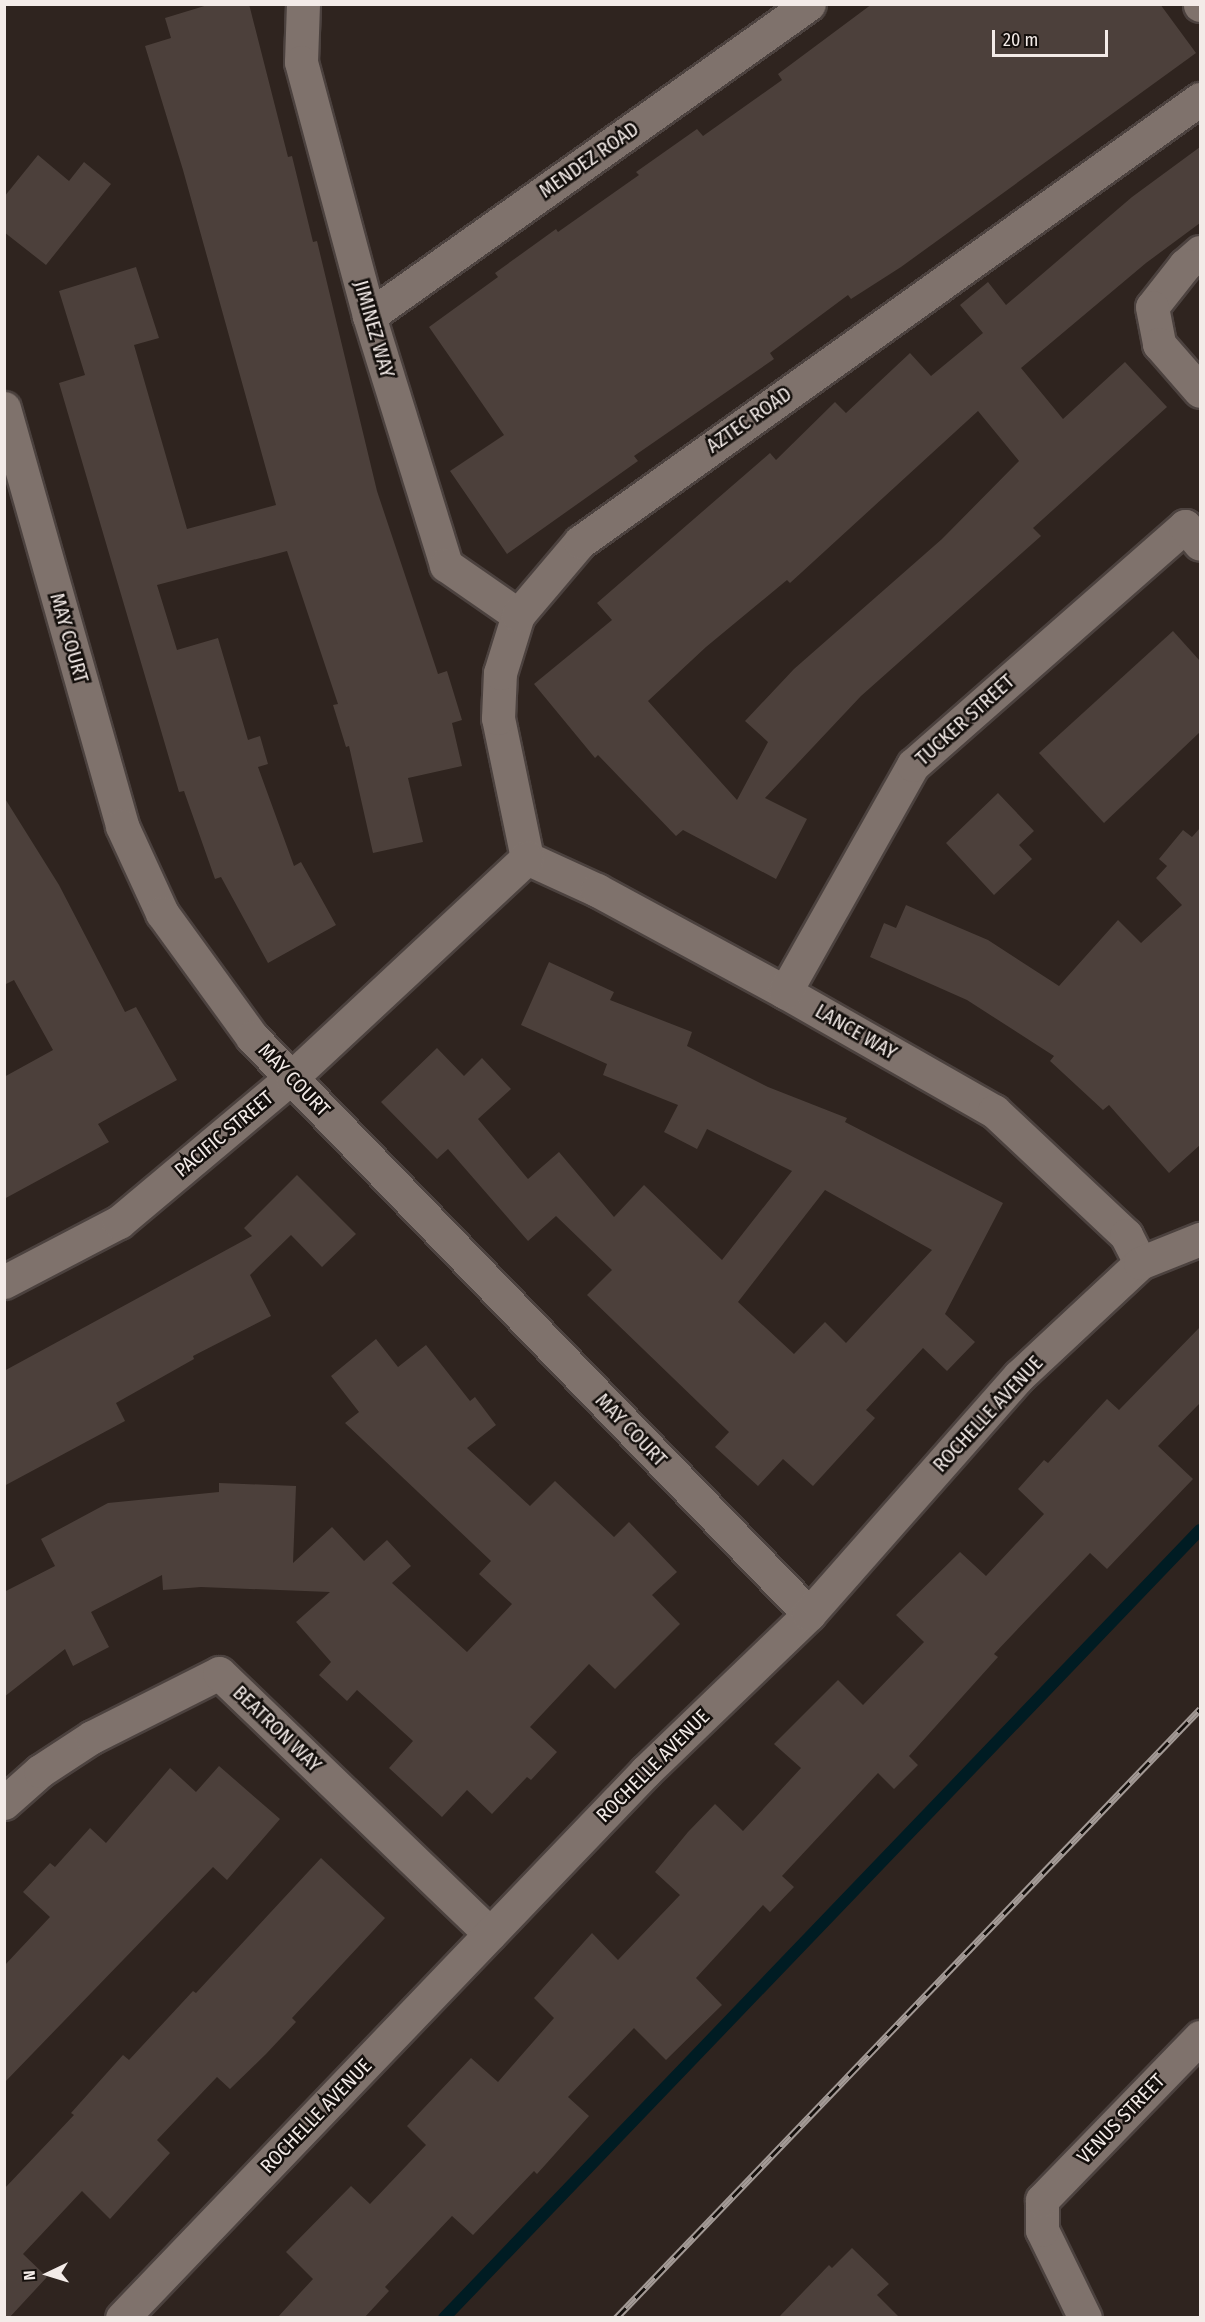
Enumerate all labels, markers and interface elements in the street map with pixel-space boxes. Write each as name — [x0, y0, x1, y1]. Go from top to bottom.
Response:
scale bar — [995, 18, 1110, 56]
text: 20 m — [1003, 29, 1038, 51]
street label: MENDEZ ROAD — [535, 117, 643, 203]
street label: JIMINEZ WAY — [349, 278, 399, 380]
street label: AZTEC ROAD — [702, 382, 796, 458]
street label: MAY COURT — [45, 590, 93, 686]
street label: TUCKER STREET — [911, 669, 1019, 771]
street label: LANCE WAY — [811, 999, 901, 1065]
street label: MAY COURT — [253, 1038, 335, 1122]
street label: PACIFIC STREET — [170, 1086, 278, 1182]
street label: ROCHELLE AVENUE — [928, 1351, 1048, 1477]
street label: MAY COURT — [590, 1388, 672, 1472]
street label: BEATRON WAY — [228, 1681, 326, 1777]
street label: ROCHELLE AVENUE — [592, 1705, 714, 1827]
street label: ROCHELLE AVENUE — [255, 2054, 377, 2178]
street label: VENUS STREET — [1072, 2069, 1170, 2169]
north arrow — [18, 2244, 78, 2304]
text: N — [20, 2270, 39, 2281]

